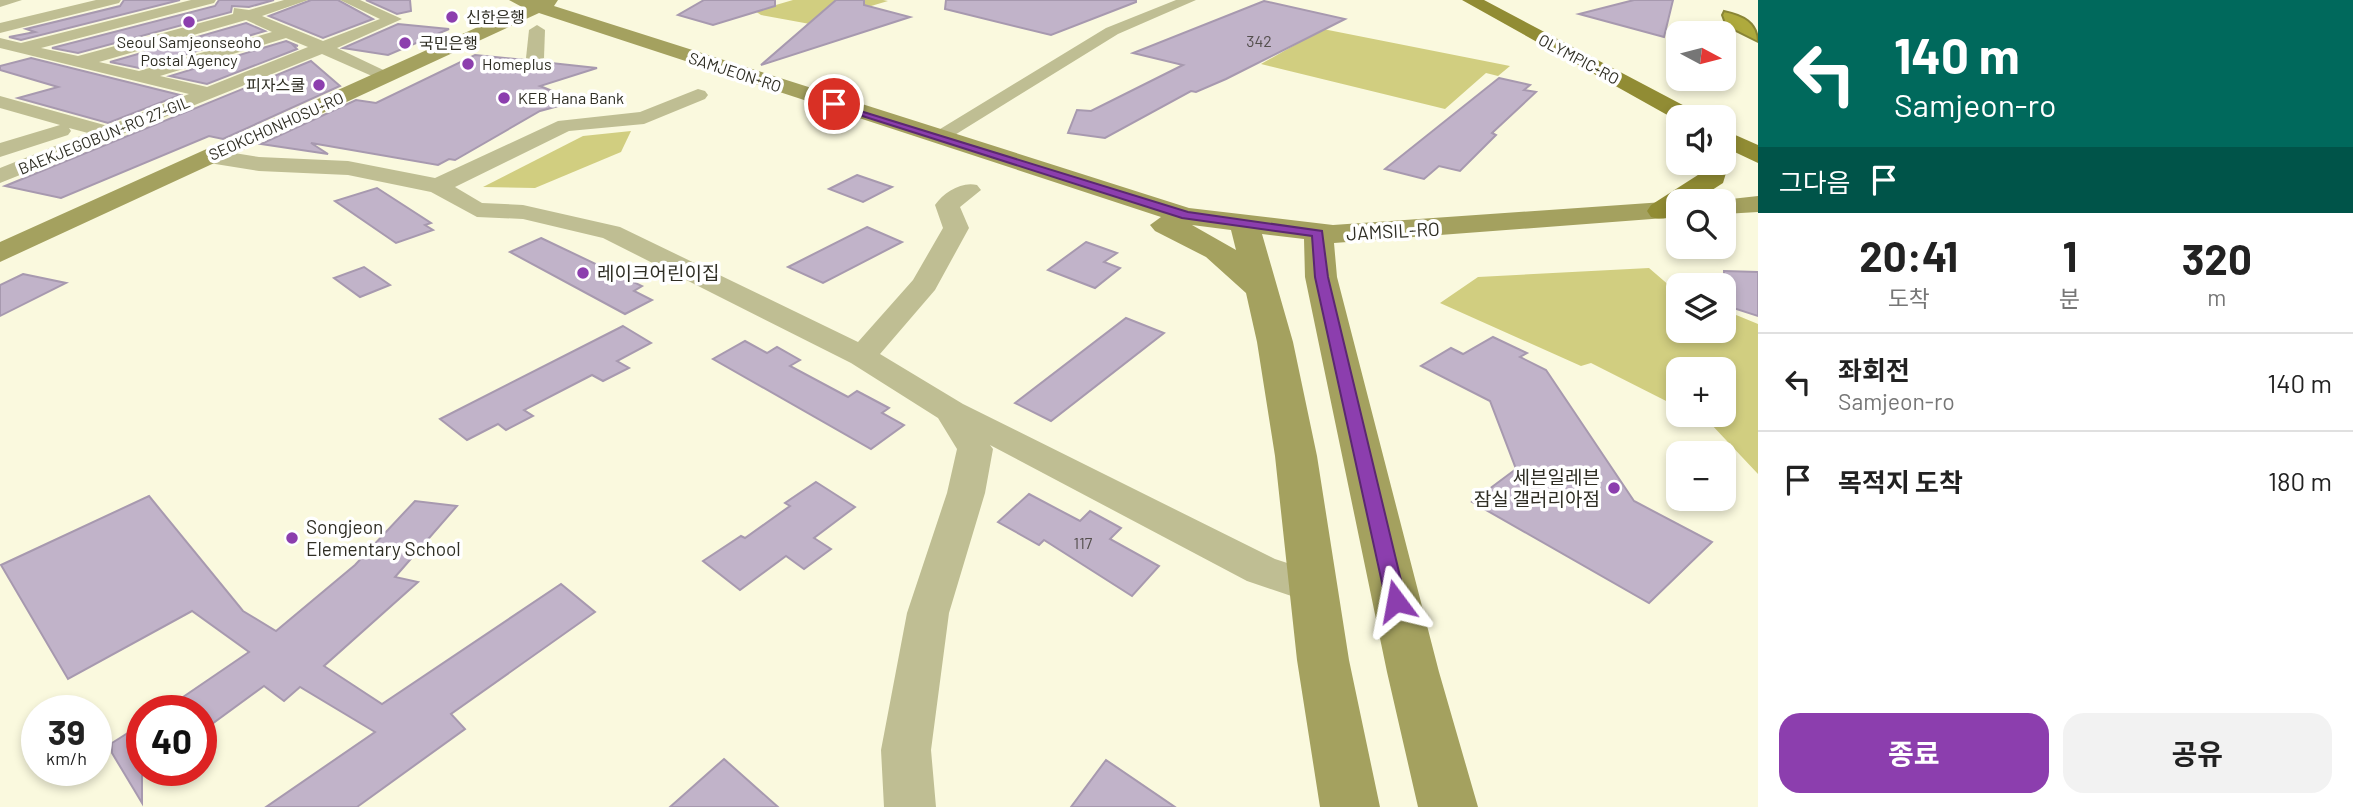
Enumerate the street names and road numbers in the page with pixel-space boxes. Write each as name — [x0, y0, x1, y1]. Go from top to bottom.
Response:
street label: OLYMPIC-RO — [1536, 29, 1623, 88]
street label: SAMJEON-RO — [686, 48, 784, 95]
street label: SEOKCHONHOSU-RO — [205, 87, 346, 164]
street label: BAEKJEGOBUN-RO 27-GIL — [15, 91, 192, 178]
street label: JAMSIL-RO — [1346, 217, 1440, 244]

